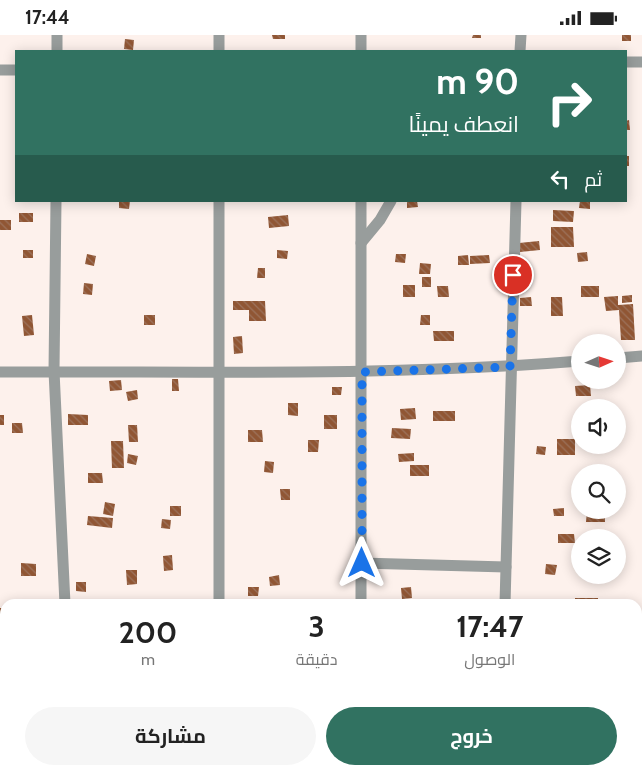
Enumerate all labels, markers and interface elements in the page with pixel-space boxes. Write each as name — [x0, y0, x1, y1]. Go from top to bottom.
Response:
text: 17:44 — [25, 6, 70, 29]
text: 90 m — [436, 60, 519, 103]
icon: right — [537, 70, 602, 135]
text: انعطف يمينًا — [408, 111, 519, 138]
icon: left — [546, 165, 574, 193]
text: ثم — [584, 168, 602, 191]
pin — [492, 254, 534, 296]
icon: arrive — [499, 261, 527, 289]
north arrow — [571, 334, 626, 389]
map controls — [571, 334, 626, 584]
button: sound — [571, 399, 626, 454]
button: search — [571, 464, 626, 519]
button: layers — [571, 529, 626, 584]
position arrow — [335, 536, 387, 588]
text: 3 — [309, 608, 325, 645]
text: 17:47 — [456, 608, 523, 645]
text: 200 — [119, 614, 177, 651]
text: m — [141, 650, 155, 669]
text: دقيقة — [296, 650, 337, 669]
text: الوصول — [464, 650, 515, 669]
button: مشاركة — [25, 707, 316, 765]
button: خروج — [326, 707, 617, 765]

